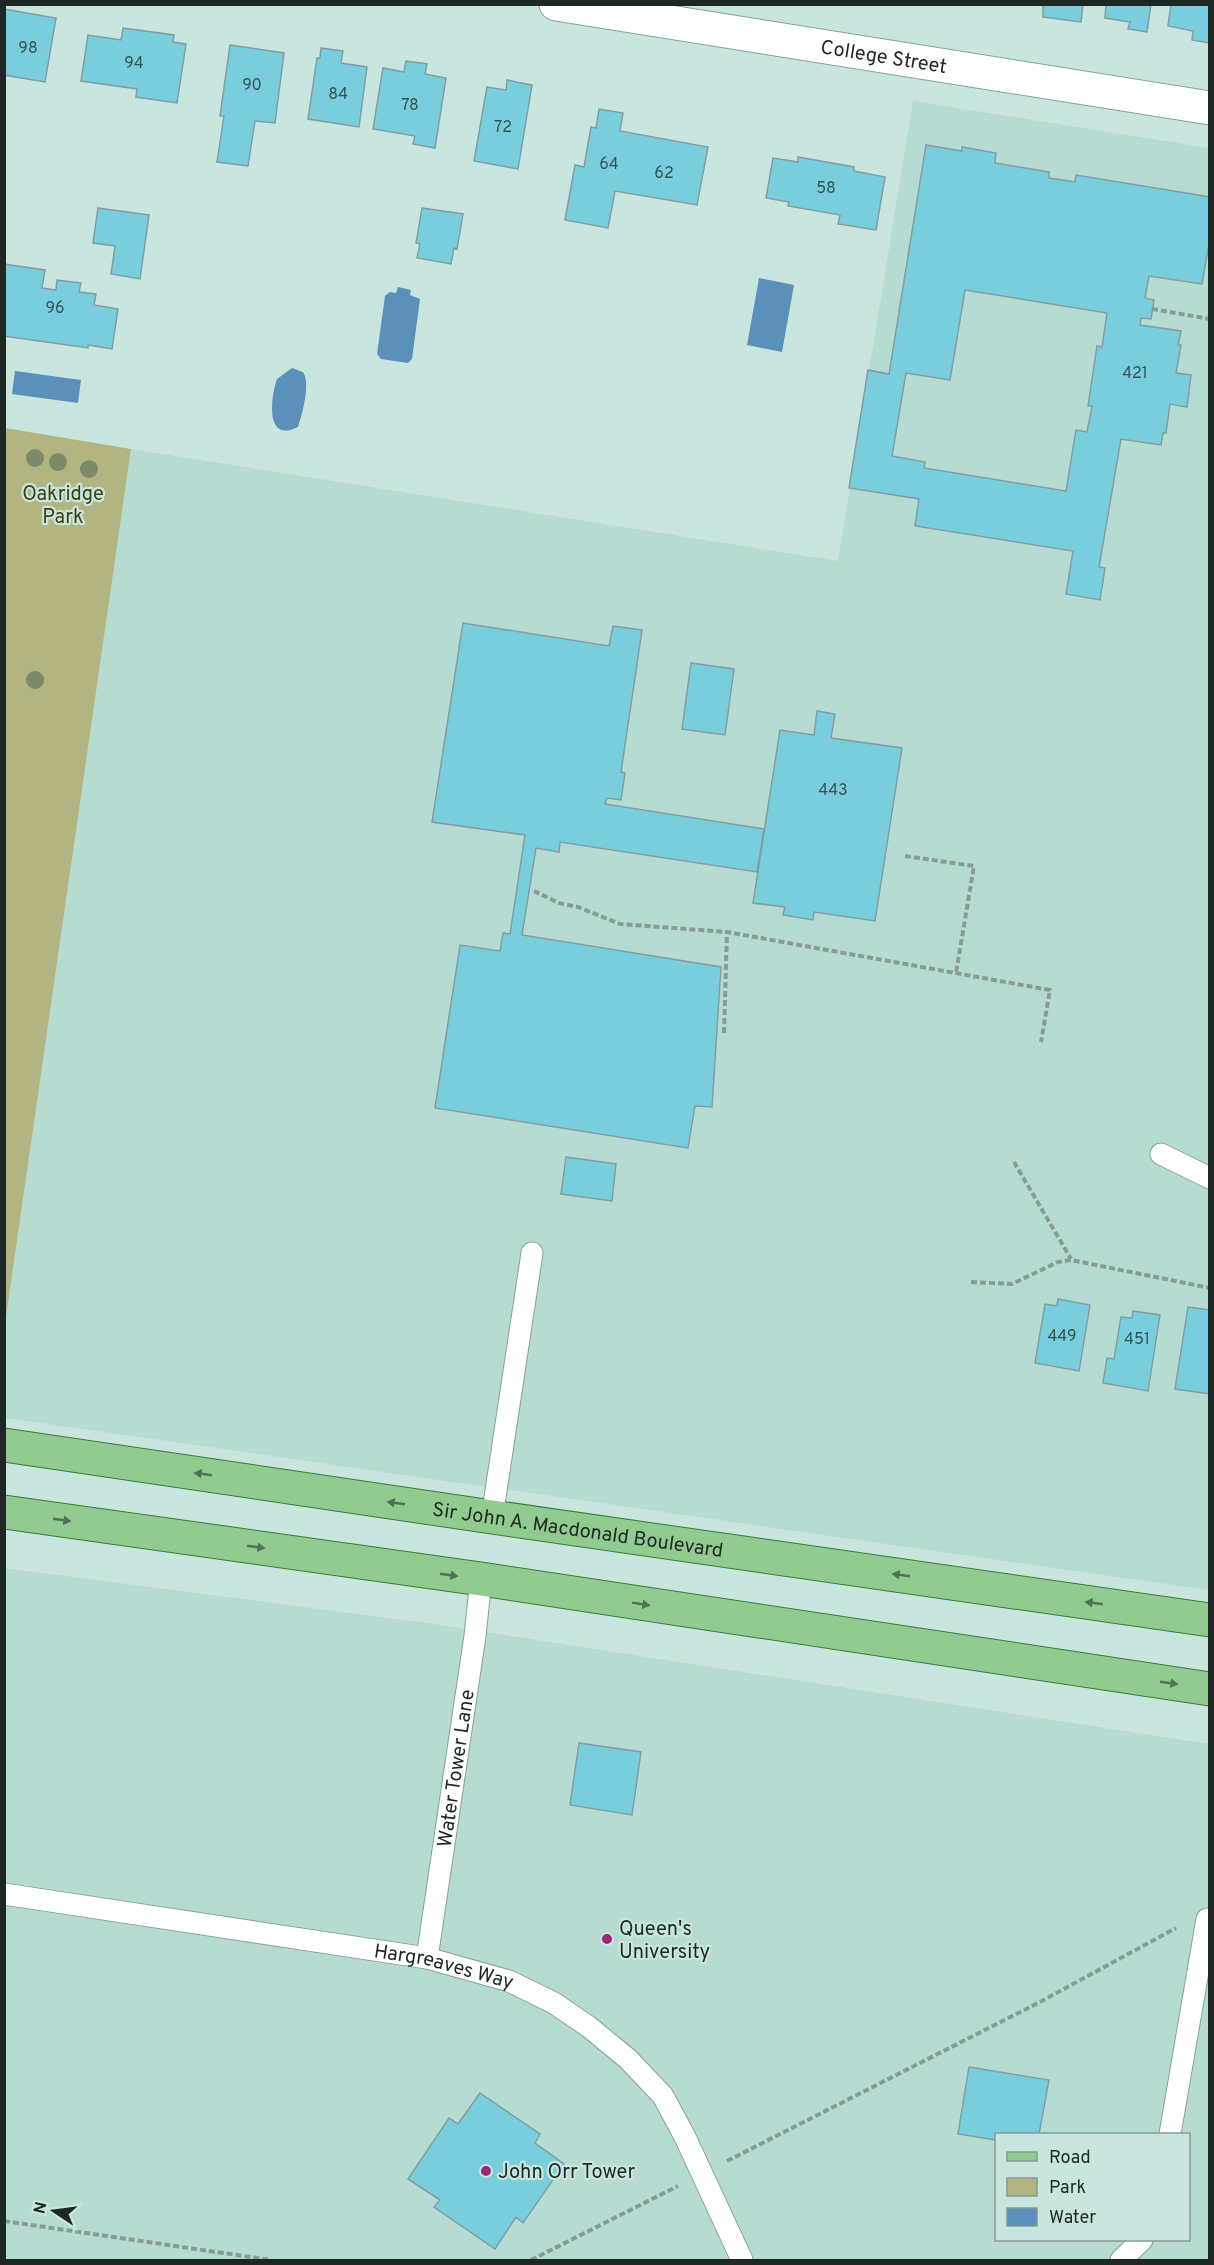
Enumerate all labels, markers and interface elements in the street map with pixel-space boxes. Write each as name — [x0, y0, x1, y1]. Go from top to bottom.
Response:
street label: College Street — [819, 35, 949, 81]
house number: 98 — [18, 39, 38, 59]
house number: 94 — [124, 54, 144, 74]
house number: 90 — [242, 76, 262, 96]
house number: 84 — [328, 85, 348, 105]
house number: 78 — [401, 96, 419, 116]
house number: 72 — [494, 118, 512, 138]
house number: 64 — [599, 155, 619, 175]
house number: 62 — [654, 164, 674, 184]
house number: 58 — [816, 179, 836, 199]
house number: 96 — [45, 299, 65, 319]
house number: 421 — [1122, 364, 1148, 384]
park label: Oakridge Park — [22, 482, 104, 531]
house number: 443 — [818, 781, 848, 801]
house number: 449 — [1047, 1327, 1077, 1347]
house number: 451 — [1124, 1330, 1150, 1350]
one-way arrow — [194, 1470, 213, 1479]
street label: Sir John A. Macdonald Boulevard — [430, 1497, 725, 1565]
one-way arrow — [387, 1498, 406, 1507]
one-way arrow — [53, 1516, 72, 1525]
one-way arrow — [246, 1543, 265, 1552]
one-way arrow — [439, 1570, 458, 1579]
one-way arrow — [891, 1571, 910, 1580]
one-way arrow — [1084, 1598, 1103, 1607]
one-way arrow — [632, 1599, 651, 1608]
one-way arrow — [1160, 1679, 1179, 1688]
street label: Water Tower Lane — [433, 1688, 482, 1849]
place label: Queen's University — [619, 1917, 710, 1966]
marker: Queen's University — [600, 1932, 614, 1946]
street label: Hargreaves Way — [372, 1939, 516, 1997]
legend — [995, 2133, 1190, 2241]
text: Road — [1049, 2147, 1091, 2170]
place label: John Orr Tower — [498, 2160, 635, 2186]
marker: John Orr Tower — [479, 2164, 493, 2178]
text: Park — [1049, 2177, 1086, 2200]
north arrow — [24, 2181, 84, 2241]
text: N — [30, 2200, 52, 2216]
text: Water — [1049, 2207, 1096, 2230]

